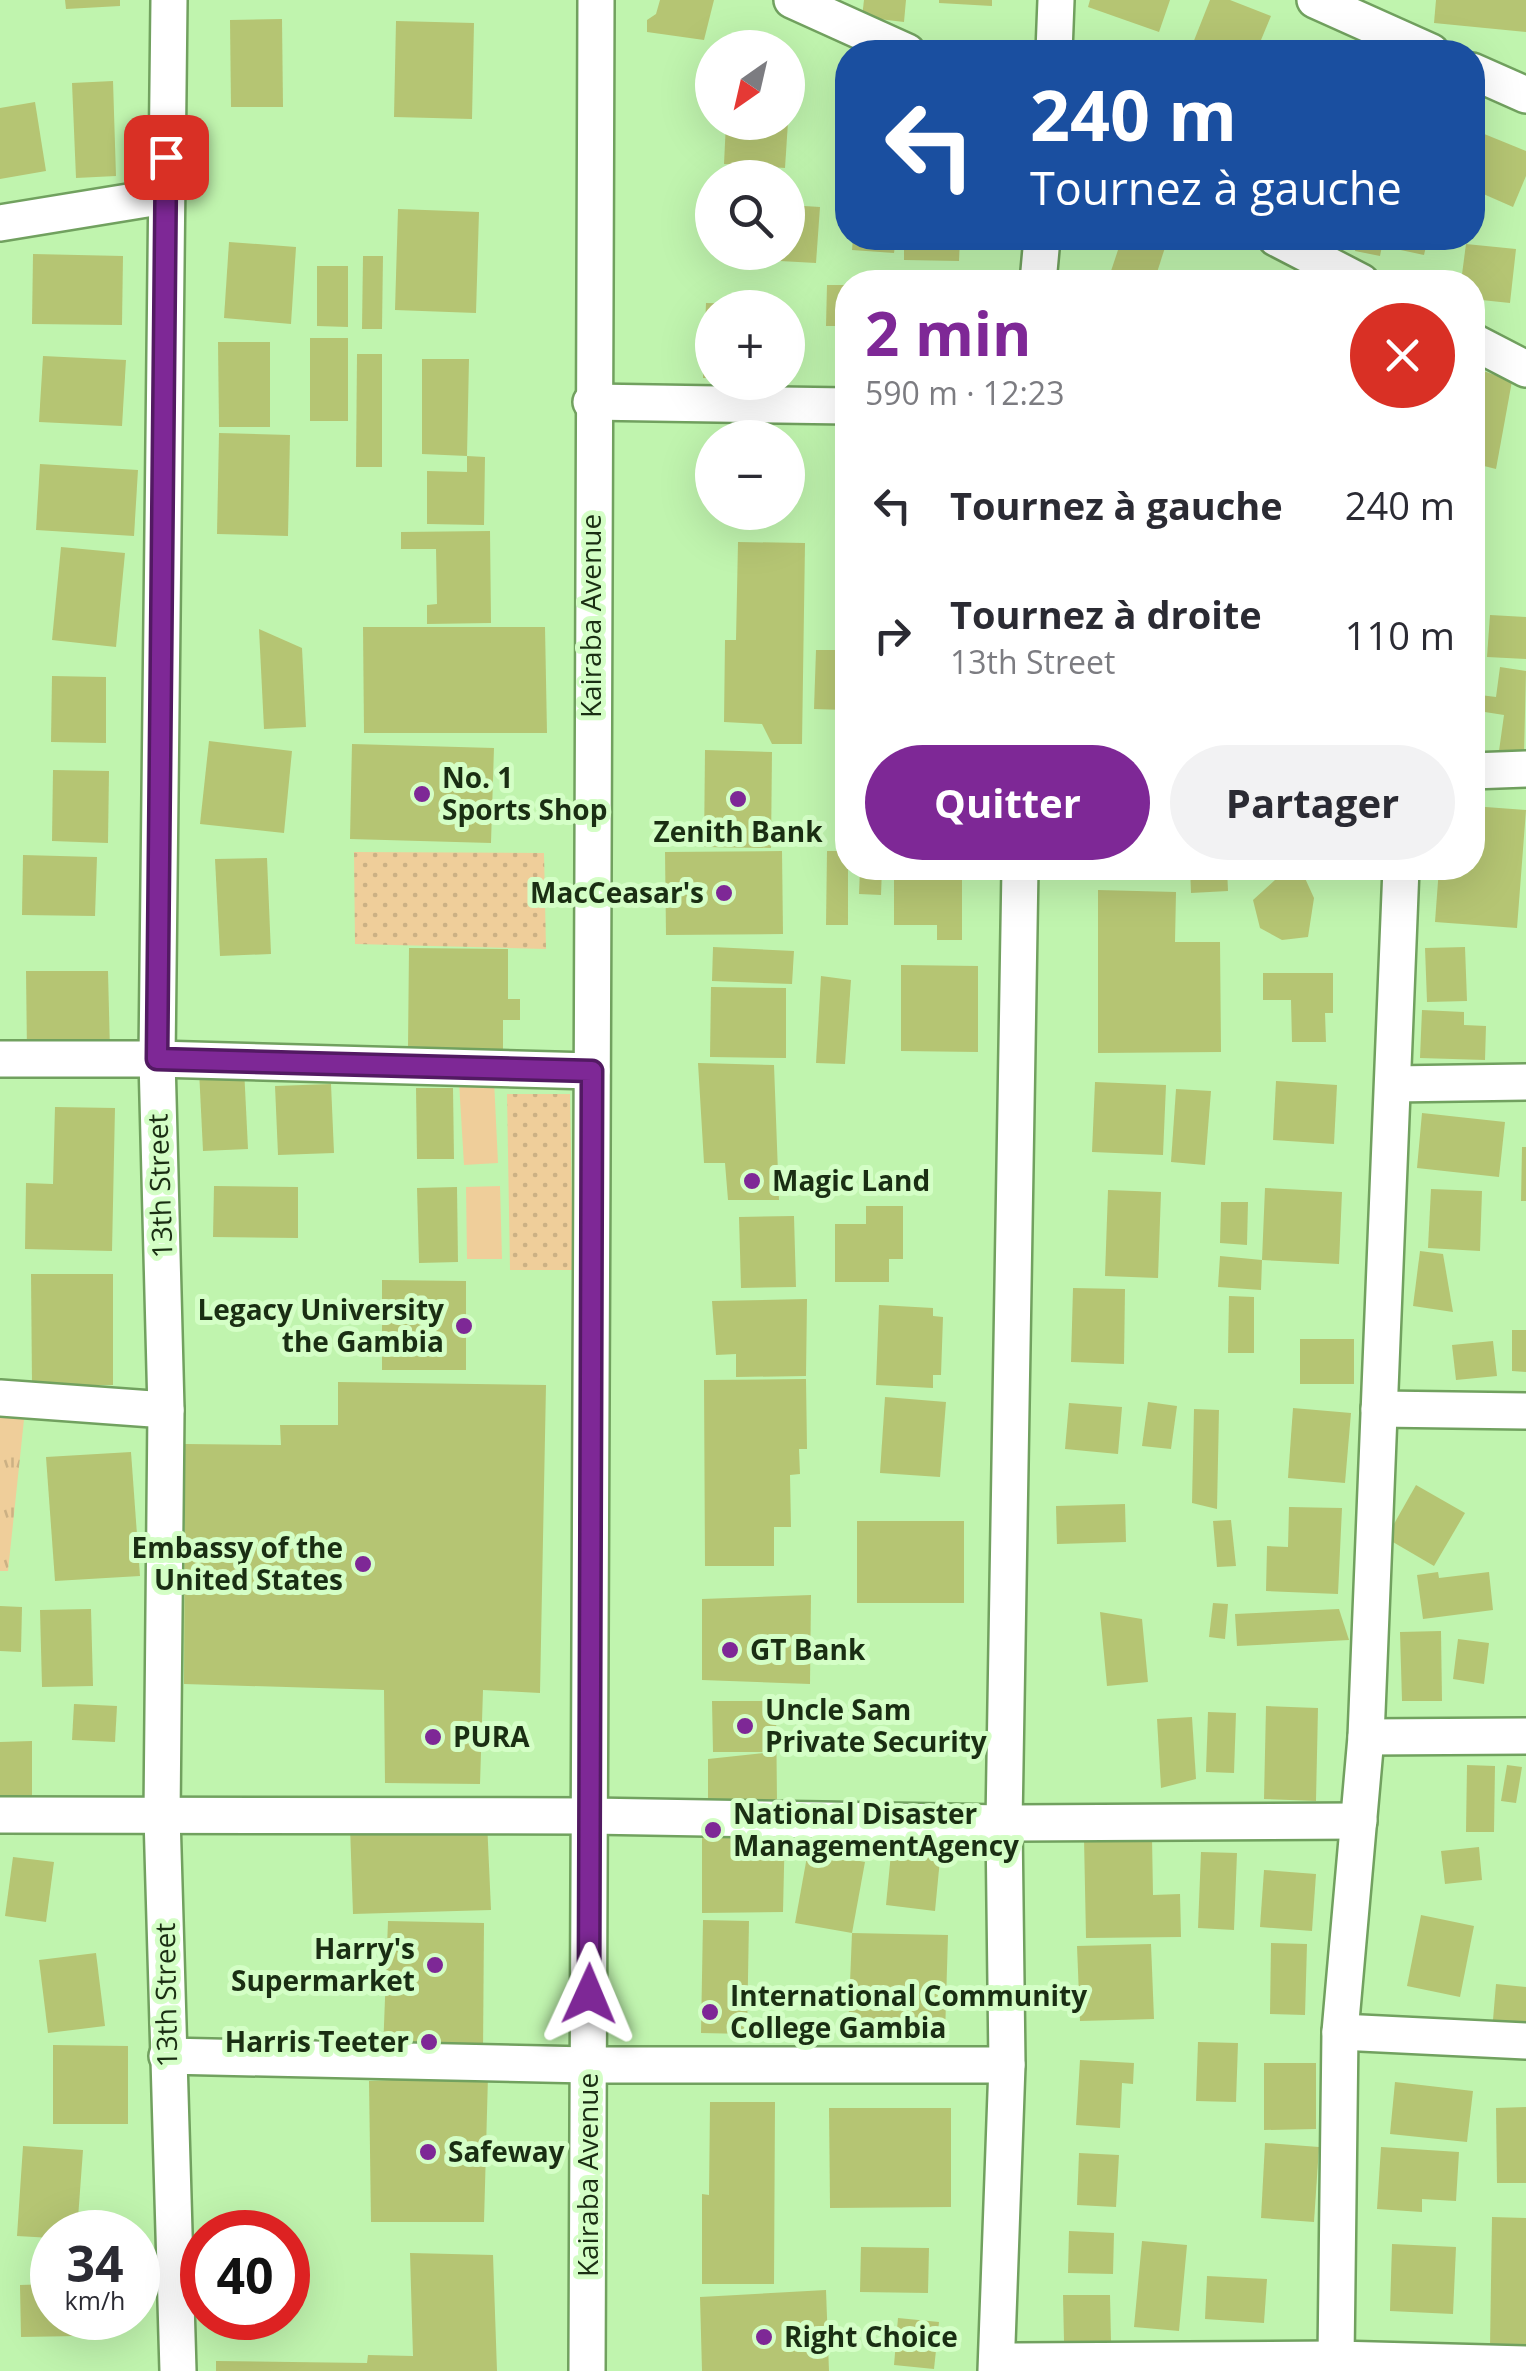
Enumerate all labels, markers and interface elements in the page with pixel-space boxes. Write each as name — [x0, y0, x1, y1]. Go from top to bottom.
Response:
north arrow — [695, 30, 805, 140]
map controls — [695, 30, 805, 530]
text: 240 m — [1030, 66, 1237, 162]
icon: left — [865, 80, 995, 210]
pin — [124, 115, 209, 200]
icon: arrive — [139, 130, 194, 185]
text: Tournez à gauche — [1030, 157, 1402, 218]
button: search — [695, 160, 805, 270]
button: + — [695, 290, 805, 400]
text: 2 min — [865, 292, 1032, 374]
button: close — [1350, 303, 1455, 408]
text: 590 m · 12:23 — [865, 371, 1064, 414]
button: − — [695, 420, 805, 530]
icon: left — [865, 478, 920, 533]
text: Tournez à gauche — [950, 479, 1283, 531]
text: 240 m — [1345, 479, 1455, 531]
street label: Kairaba Avenue — [571, 514, 609, 718]
text: Tournez à droite — [950, 588, 1262, 640]
icon: right — [865, 608, 920, 663]
text: 110 m — [1345, 609, 1455, 661]
text: 13th Street — [950, 640, 1115, 683]
button: Quitter — [865, 745, 1150, 860]
button: Partager — [1170, 745, 1455, 860]
place label: No. 1 Sports Shop — [442, 758, 607, 828]
marker: No. 1 Sports Shop — [411, 783, 433, 805]
marker: Zenith Bank — [727, 788, 749, 810]
place label: Zenith Bank — [653, 812, 823, 850]
place label: MacCeasar's — [530, 873, 704, 911]
marker: MacCeasar's — [713, 882, 735, 904]
street label: 13th Street — [137, 1113, 181, 1259]
place label: Magic Land — [772, 1161, 930, 1199]
marker: Magic Land — [741, 1170, 763, 1192]
place label: Legacy University the Gambia — [197, 1290, 444, 1360]
marker: Legacy University the Gambia — [453, 1315, 475, 1337]
place label: Embassy of the United States — [132, 1528, 343, 1598]
marker: Embassy of the United States — [352, 1553, 374, 1575]
place label: GT Bank — [750, 1630, 866, 1668]
marker: GT Bank — [719, 1639, 741, 1661]
place label: Uncle Sam Private Security — [765, 1690, 987, 1760]
marker: Uncle Sam Private Security — [734, 1715, 756, 1737]
place label: PURA — [453, 1717, 530, 1755]
marker: PURA — [422, 1726, 444, 1748]
place label: National Disaster ManagementAgency — [733, 1794, 1019, 1864]
marker: National Disaster ManagementAgency — [702, 1819, 724, 1841]
street label: 13th Street — [145, 1922, 185, 2068]
place label: Harry's Supermarket — [231, 1929, 415, 1999]
position arrow — [537, 1942, 641, 2046]
marker: Harry's Supermarket — [424, 1954, 446, 1976]
place label: International Community College Gambia — [730, 1976, 1087, 2046]
marker: International Community College Gambia — [699, 2001, 721, 2023]
place label: Harris Teeter — [225, 2022, 409, 2060]
marker: Harris Teeter — [418, 2031, 440, 2053]
street label: Kairaba Avenue — [568, 2073, 606, 2277]
place label: Safeway — [448, 2132, 565, 2170]
marker: Safeway — [417, 2141, 439, 2163]
speed limit sign: 40 — [180, 2210, 310, 2340]
text: 34 — [66, 2229, 124, 2297]
text: km/h — [65, 2283, 125, 2317]
place label: Right Choice — [784, 2317, 958, 2355]
marker: Right Choice — [753, 2326, 775, 2348]

